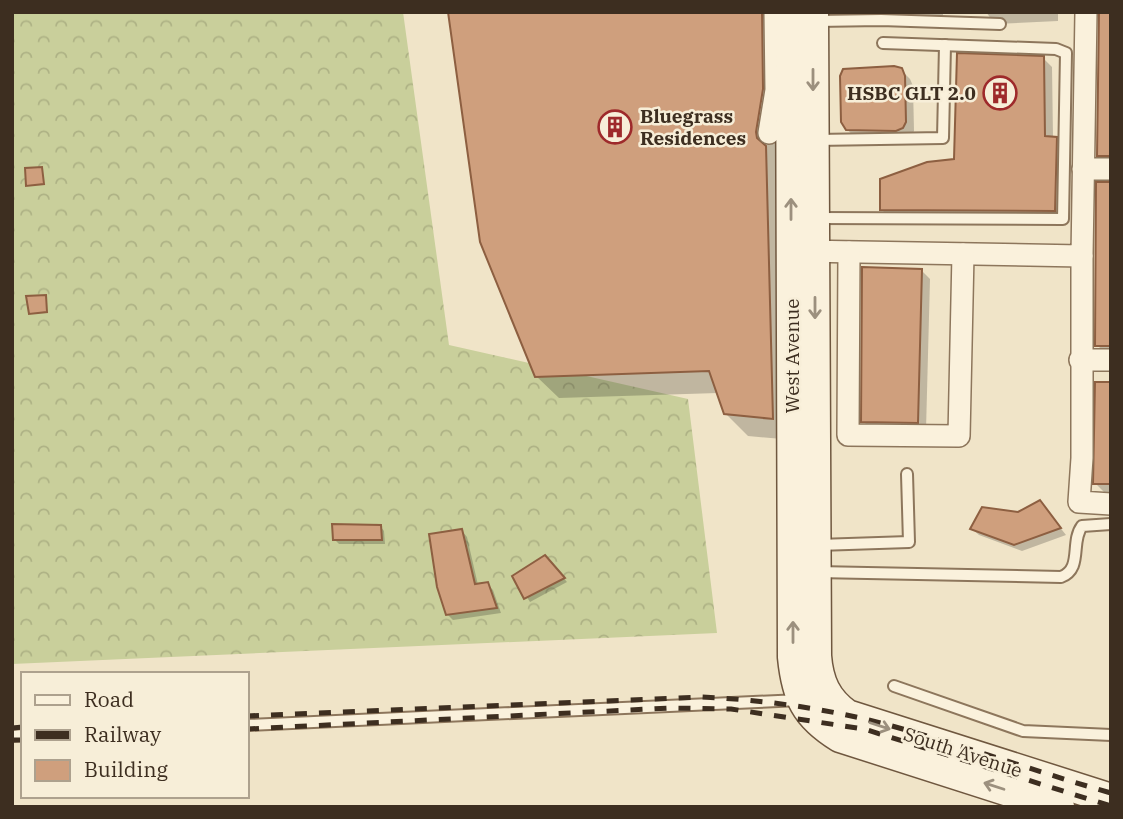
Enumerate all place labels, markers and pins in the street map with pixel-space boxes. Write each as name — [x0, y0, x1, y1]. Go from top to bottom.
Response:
building icon: HSBC GLT 2.0 — [981, 74, 1019, 112]
place label: HSBC GLT 2.0 — [847, 81, 976, 105]
place label: Bluegrass Residences — [640, 104, 746, 150]
building icon: Bluegrass Residences — [596, 108, 634, 146]

